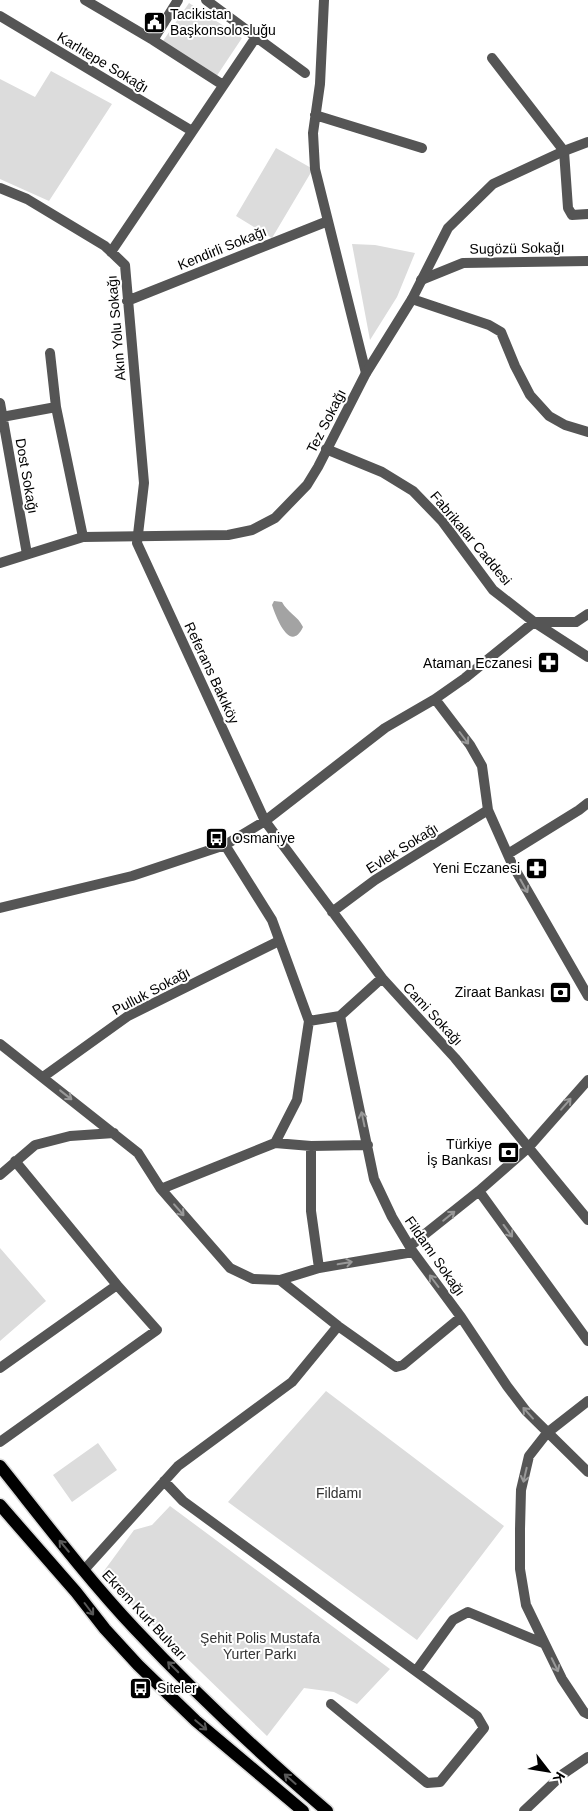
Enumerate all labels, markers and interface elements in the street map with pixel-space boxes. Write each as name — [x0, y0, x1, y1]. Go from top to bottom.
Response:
place label: Tacikistan Başkonsolosluğu — [170, 6, 276, 38]
public building icon: Tacikistan Başkonsolosluğu — [142, 10, 166, 34]
street label: Karlıtepe Sokağı — [55, 28, 151, 96]
street label: Kendirli Sokağı — [175, 223, 269, 273]
street label: Sugözü Sokağı — [469, 239, 565, 257]
street label: Akın Yolu Sokağı — [103, 275, 129, 381]
street label: Tez Sokağı — [303, 387, 349, 455]
street label: Dost Sokağı — [12, 437, 42, 515]
street label: Fabrikalar Caddesi — [427, 488, 515, 588]
street label: Referans Bakıköy — [181, 620, 243, 726]
pharmacy icon: Ataman Eczanesi — [536, 651, 560, 675]
place label: Ataman Eczanesi — [423, 655, 532, 671]
one-way arrow — [459, 731, 469, 745]
street label: Evlek Sokağı — [363, 820, 441, 876]
bus stop icon: Osmaniye — [204, 826, 228, 850]
place label: Osmaniye — [232, 830, 295, 846]
pharmacy icon: Yeni Eczanesi — [524, 856, 548, 880]
place label: Yeni Eczanesi — [433, 860, 520, 876]
one-way arrow — [520, 879, 530, 893]
street label: Pulluk Sokağı — [109, 964, 193, 1018]
street label: Cami Sokağı — [400, 979, 466, 1049]
bank icon: Ziraat Bankası — [549, 980, 573, 1004]
place label: Ziraat Bankası — [455, 984, 545, 1000]
one-way arrow — [59, 1090, 73, 1100]
one-way arrow — [561, 1098, 572, 1111]
one-way arrow — [357, 1111, 367, 1127]
place label: Türkiye İş Bankası — [427, 1136, 492, 1168]
bank icon: Türkiye İş Bankası — [496, 1140, 520, 1164]
one-way arrow — [174, 1203, 185, 1216]
one-way arrow — [442, 1210, 455, 1221]
street label: Fildamı Sokağı — [402, 1213, 468, 1299]
one-way arrow — [503, 1224, 513, 1238]
one-way arrow — [337, 1258, 353, 1268]
one-way arrow — [429, 1274, 439, 1288]
one-way arrow — [522, 1407, 534, 1420]
one-way arrow — [520, 1467, 529, 1483]
park label: Fildamı — [316, 1485, 362, 1501]
one-way arrow — [58, 1540, 70, 1553]
street label: Ekrem Kurt Bulvarı — [99, 1567, 191, 1663]
one-way arrow — [83, 1602, 94, 1615]
park label: Şehit Polis Mustafa Yurter Parkı — [200, 1630, 320, 1662]
one-way arrow — [551, 1657, 560, 1672]
one-way arrow — [167, 1661, 179, 1673]
bus stop icon: Siteler — [129, 1676, 153, 1700]
place label: Siteler — [157, 1680, 197, 1696]
one-way arrow — [195, 1720, 208, 1731]
north arrow — [523, 1746, 573, 1796]
text: K — [550, 1769, 569, 1786]
one-way arrow — [284, 1774, 297, 1785]

